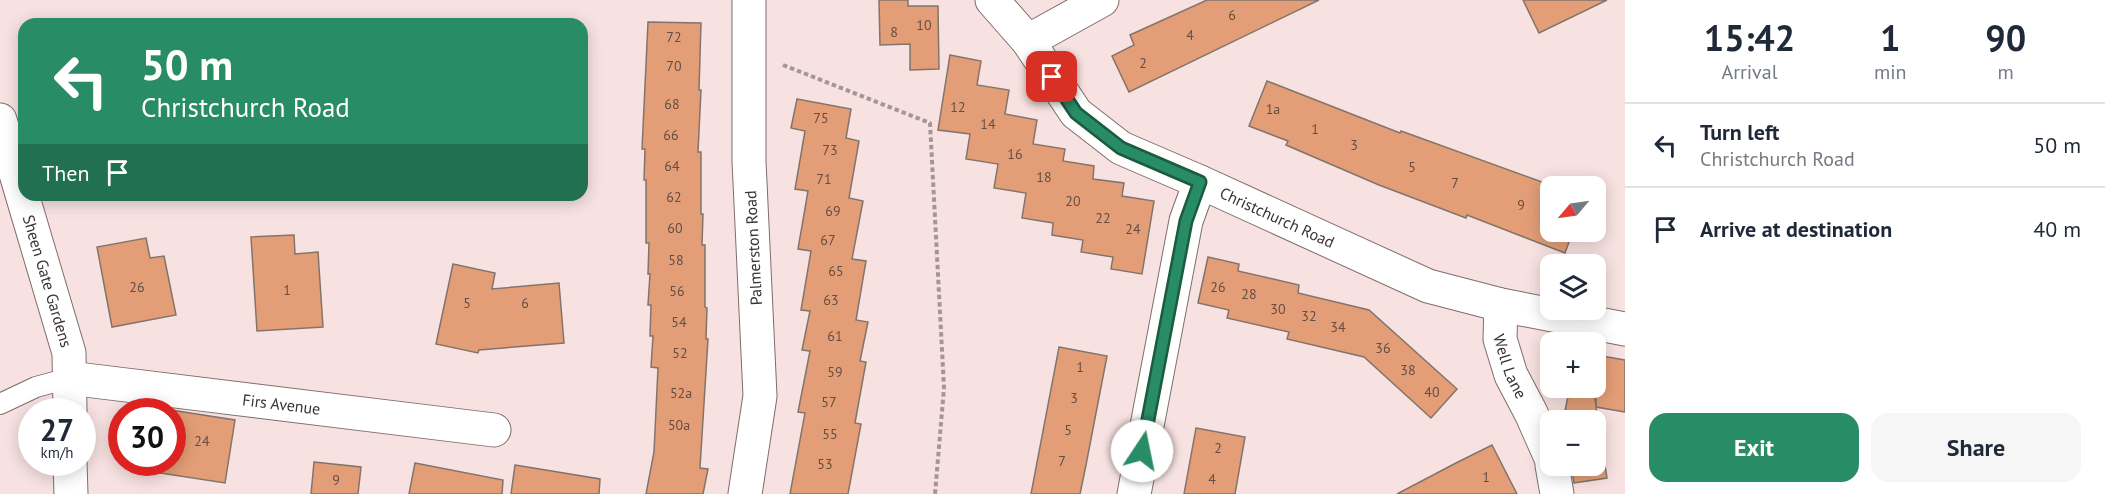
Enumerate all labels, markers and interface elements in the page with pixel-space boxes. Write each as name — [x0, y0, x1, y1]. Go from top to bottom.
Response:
house number: 6 — [1228, 6, 1236, 24]
text: 15:42 — [1704, 14, 1795, 61]
text: 1 — [1880, 14, 1900, 61]
text: 90 — [1985, 14, 2026, 61]
house number: 10 — [916, 16, 932, 34]
house number: 8 — [890, 23, 898, 41]
house number: 4 — [1186, 26, 1194, 44]
house number: 72 — [666, 28, 682, 46]
text: 50 m — [141, 37, 233, 92]
icon: left — [42, 42, 120, 120]
pin — [1026, 51, 1077, 102]
house number: 2 — [1139, 54, 1147, 72]
house number: 70 — [666, 57, 682, 75]
text: Arrival — [1721, 59, 1778, 85]
text: min — [1874, 59, 1907, 85]
text: m — [1998, 59, 2014, 85]
icon: arrive — [1035, 60, 1068, 93]
text: Christchurch Road — [141, 90, 350, 124]
house number: 68 — [664, 95, 680, 113]
house number: 12 — [950, 98, 966, 116]
house number: 1a — [1266, 100, 1280, 118]
house number: 75 — [813, 109, 829, 127]
house number: 14 — [980, 115, 996, 133]
text: Turn left — [1700, 118, 1780, 146]
house number: 1 — [1311, 120, 1319, 138]
house number: 66 — [663, 126, 679, 144]
icon: left — [1649, 129, 1682, 162]
text: 50 m — [2033, 131, 2081, 159]
house number: 3 — [1350, 136, 1358, 154]
house number: 73 — [822, 141, 838, 159]
house number: 16 — [1007, 145, 1023, 163]
text: Christchurch Road — [1700, 146, 1855, 172]
icon: arrive — [101, 156, 134, 189]
house number: 64 — [664, 157, 680, 175]
house number: 5 — [1408, 158, 1416, 176]
text: Then — [42, 159, 89, 187]
house number: 18 — [1036, 168, 1052, 186]
house number: 71 — [816, 170, 832, 188]
house number: 7 — [1451, 174, 1459, 192]
north arrow — [1540, 176, 1606, 242]
map controls — [1540, 176, 1606, 476]
street label: Christchurch Road — [1217, 182, 1338, 252]
house number: 62 — [666, 188, 682, 206]
street label: Palmerston Road — [740, 190, 766, 306]
house number: 20 — [1065, 192, 1081, 210]
house number: 9 — [1517, 196, 1525, 214]
house number: 69 — [825, 202, 841, 220]
house number: 22 — [1095, 209, 1111, 227]
street label: Sheen Gate Gardens — [19, 212, 77, 350]
icon: arrive — [1649, 213, 1682, 246]
text: Arrive at destination — [1700, 215, 1892, 243]
text: 40 m — [2033, 215, 2081, 243]
house number: 60 — [667, 219, 683, 237]
house number: 24 — [1125, 220, 1141, 238]
house number: 67 — [820, 231, 836, 249]
house number: 58 — [668, 251, 684, 269]
button: layers — [1540, 254, 1606, 320]
house number: 65 — [828, 262, 844, 280]
house number: 26 — [129, 278, 145, 296]
house number: 26 — [1210, 278, 1226, 296]
house number: 1 — [283, 281, 291, 299]
house number: 56 — [669, 282, 685, 300]
house number: 28 — [1241, 285, 1257, 303]
house number: 63 — [823, 291, 839, 309]
house number: 5 — [463, 294, 471, 312]
house number: 6 — [521, 294, 529, 312]
house number: 30 — [1270, 300, 1286, 318]
house number: 32 — [1301, 307, 1317, 325]
house number: 54 — [671, 313, 687, 331]
house number: 34 — [1330, 318, 1346, 336]
house number: 61 — [827, 327, 843, 345]
street label: Well Lane — [1489, 332, 1531, 402]
button: + — [1540, 332, 1606, 398]
house number: 36 — [1375, 339, 1391, 357]
house number: 52 — [672, 344, 688, 362]
house number: 1 — [1076, 358, 1084, 376]
house number: 38 — [1400, 361, 1416, 379]
house number: 59 — [827, 363, 843, 381]
house number: 40 — [1424, 383, 1440, 401]
house number: 52a — [670, 384, 692, 402]
street label: Firs Avenue — [241, 389, 322, 419]
house number: 3 — [1070, 389, 1078, 407]
house number: 57 — [821, 393, 837, 411]
speed limit sign: 30 — [108, 398, 186, 476]
text: 27 — [40, 410, 74, 449]
button: − — [1540, 410, 1606, 476]
button: Exit — [1649, 413, 1859, 482]
button: Share — [1871, 413, 2081, 482]
house number: 50a — [668, 416, 690, 434]
position arrow — [1110, 419, 1174, 483]
house number: 5 — [1064, 421, 1072, 439]
house number: 55 — [822, 425, 838, 443]
house number: 24 — [194, 432, 210, 450]
house number: 2 — [1214, 439, 1222, 457]
text: km/h — [41, 443, 73, 462]
house number: 7 — [1058, 452, 1066, 470]
house number: 53 — [817, 455, 833, 473]
house number: 1 — [1482, 468, 1490, 486]
house number: 4 — [1208, 470, 1216, 488]
house number: 9 — [332, 471, 340, 489]

